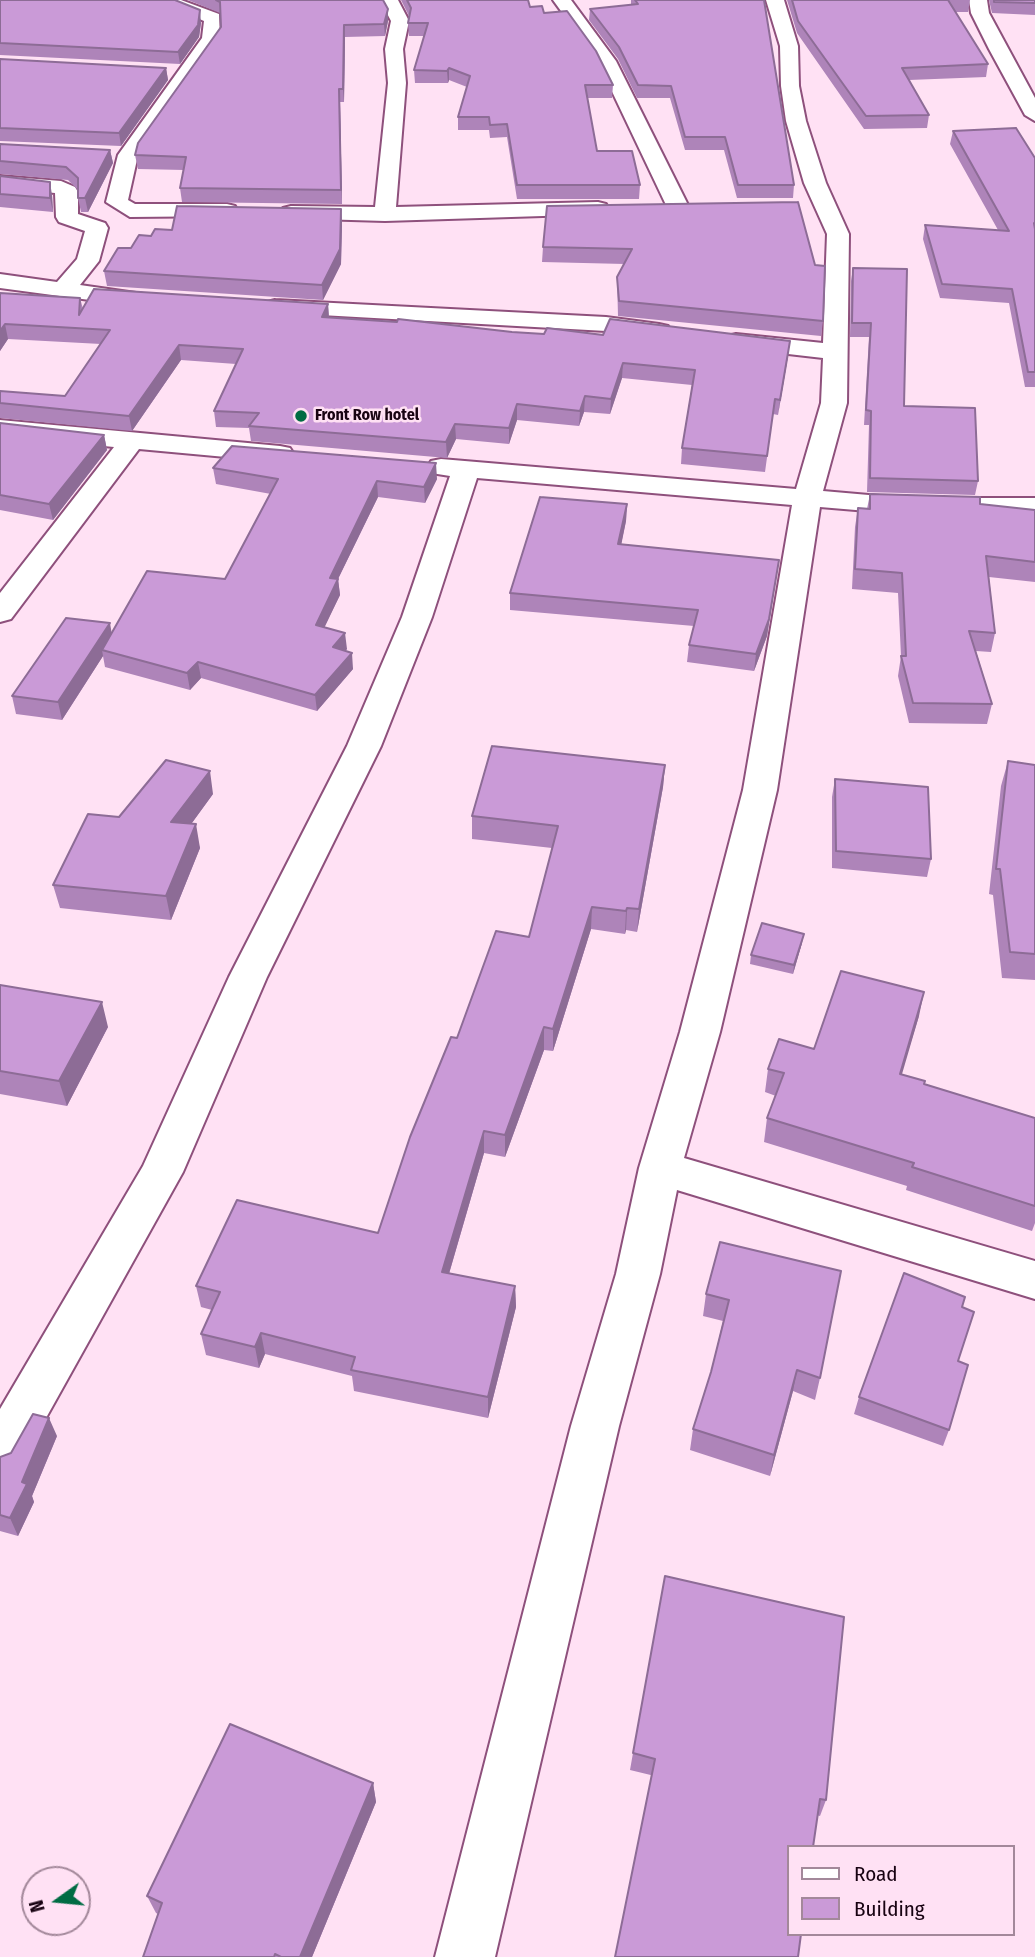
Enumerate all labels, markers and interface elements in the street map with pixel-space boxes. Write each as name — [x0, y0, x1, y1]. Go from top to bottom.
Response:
place label: Front Row hotel — [315, 406, 419, 426]
marker: Front Row hotel — [293, 408, 309, 424]
legend — [786, 1845, 1014, 1936]
text: Road — [854, 1861, 898, 1887]
north arrow — [21, 1866, 91, 1936]
text: Building — [854, 1896, 925, 1922]
text: N — [25, 1898, 50, 1915]

